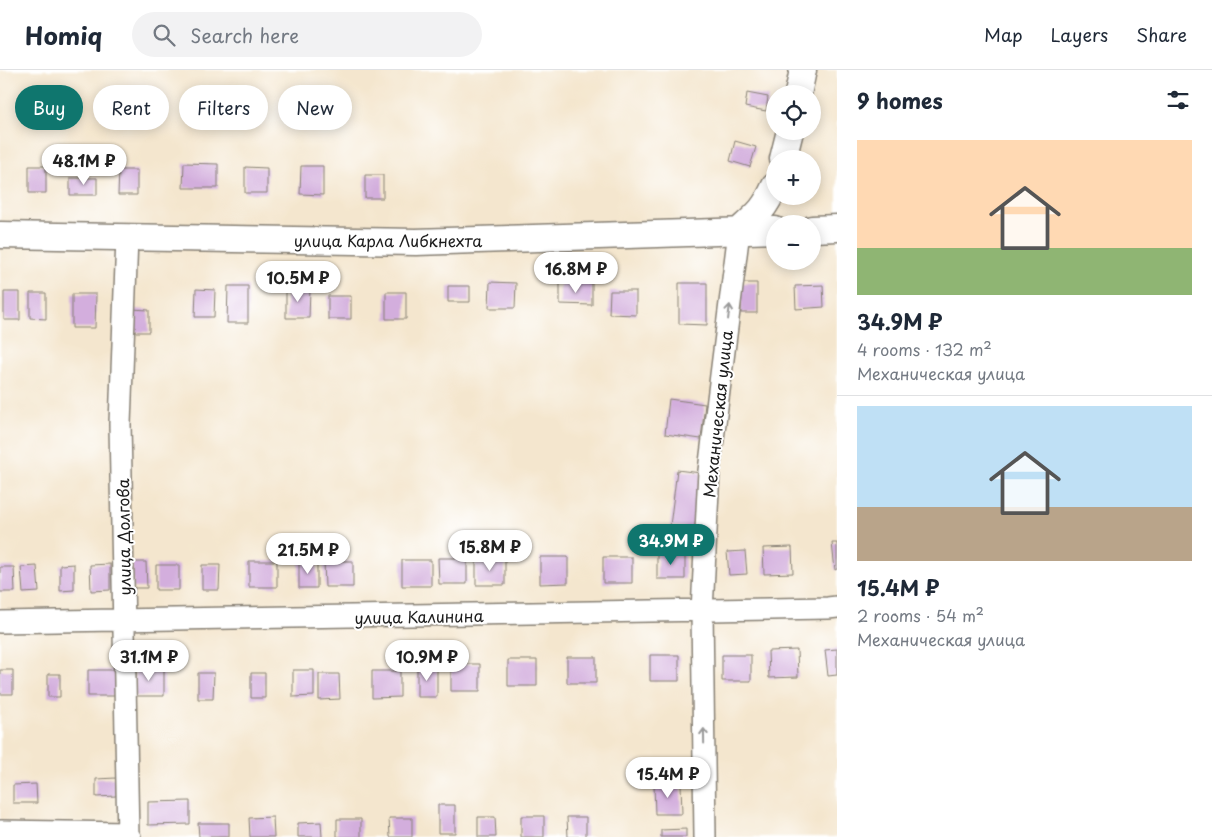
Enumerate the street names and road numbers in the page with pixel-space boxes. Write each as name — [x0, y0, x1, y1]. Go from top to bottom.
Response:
street label: улица Карла Либкнехта — [294, 228, 482, 252]
street label: Механическая улица — [696, 329, 738, 499]
street label: улица Долгова — [110, 478, 136, 596]
street label: улица Калинина — [354, 603, 484, 629]

